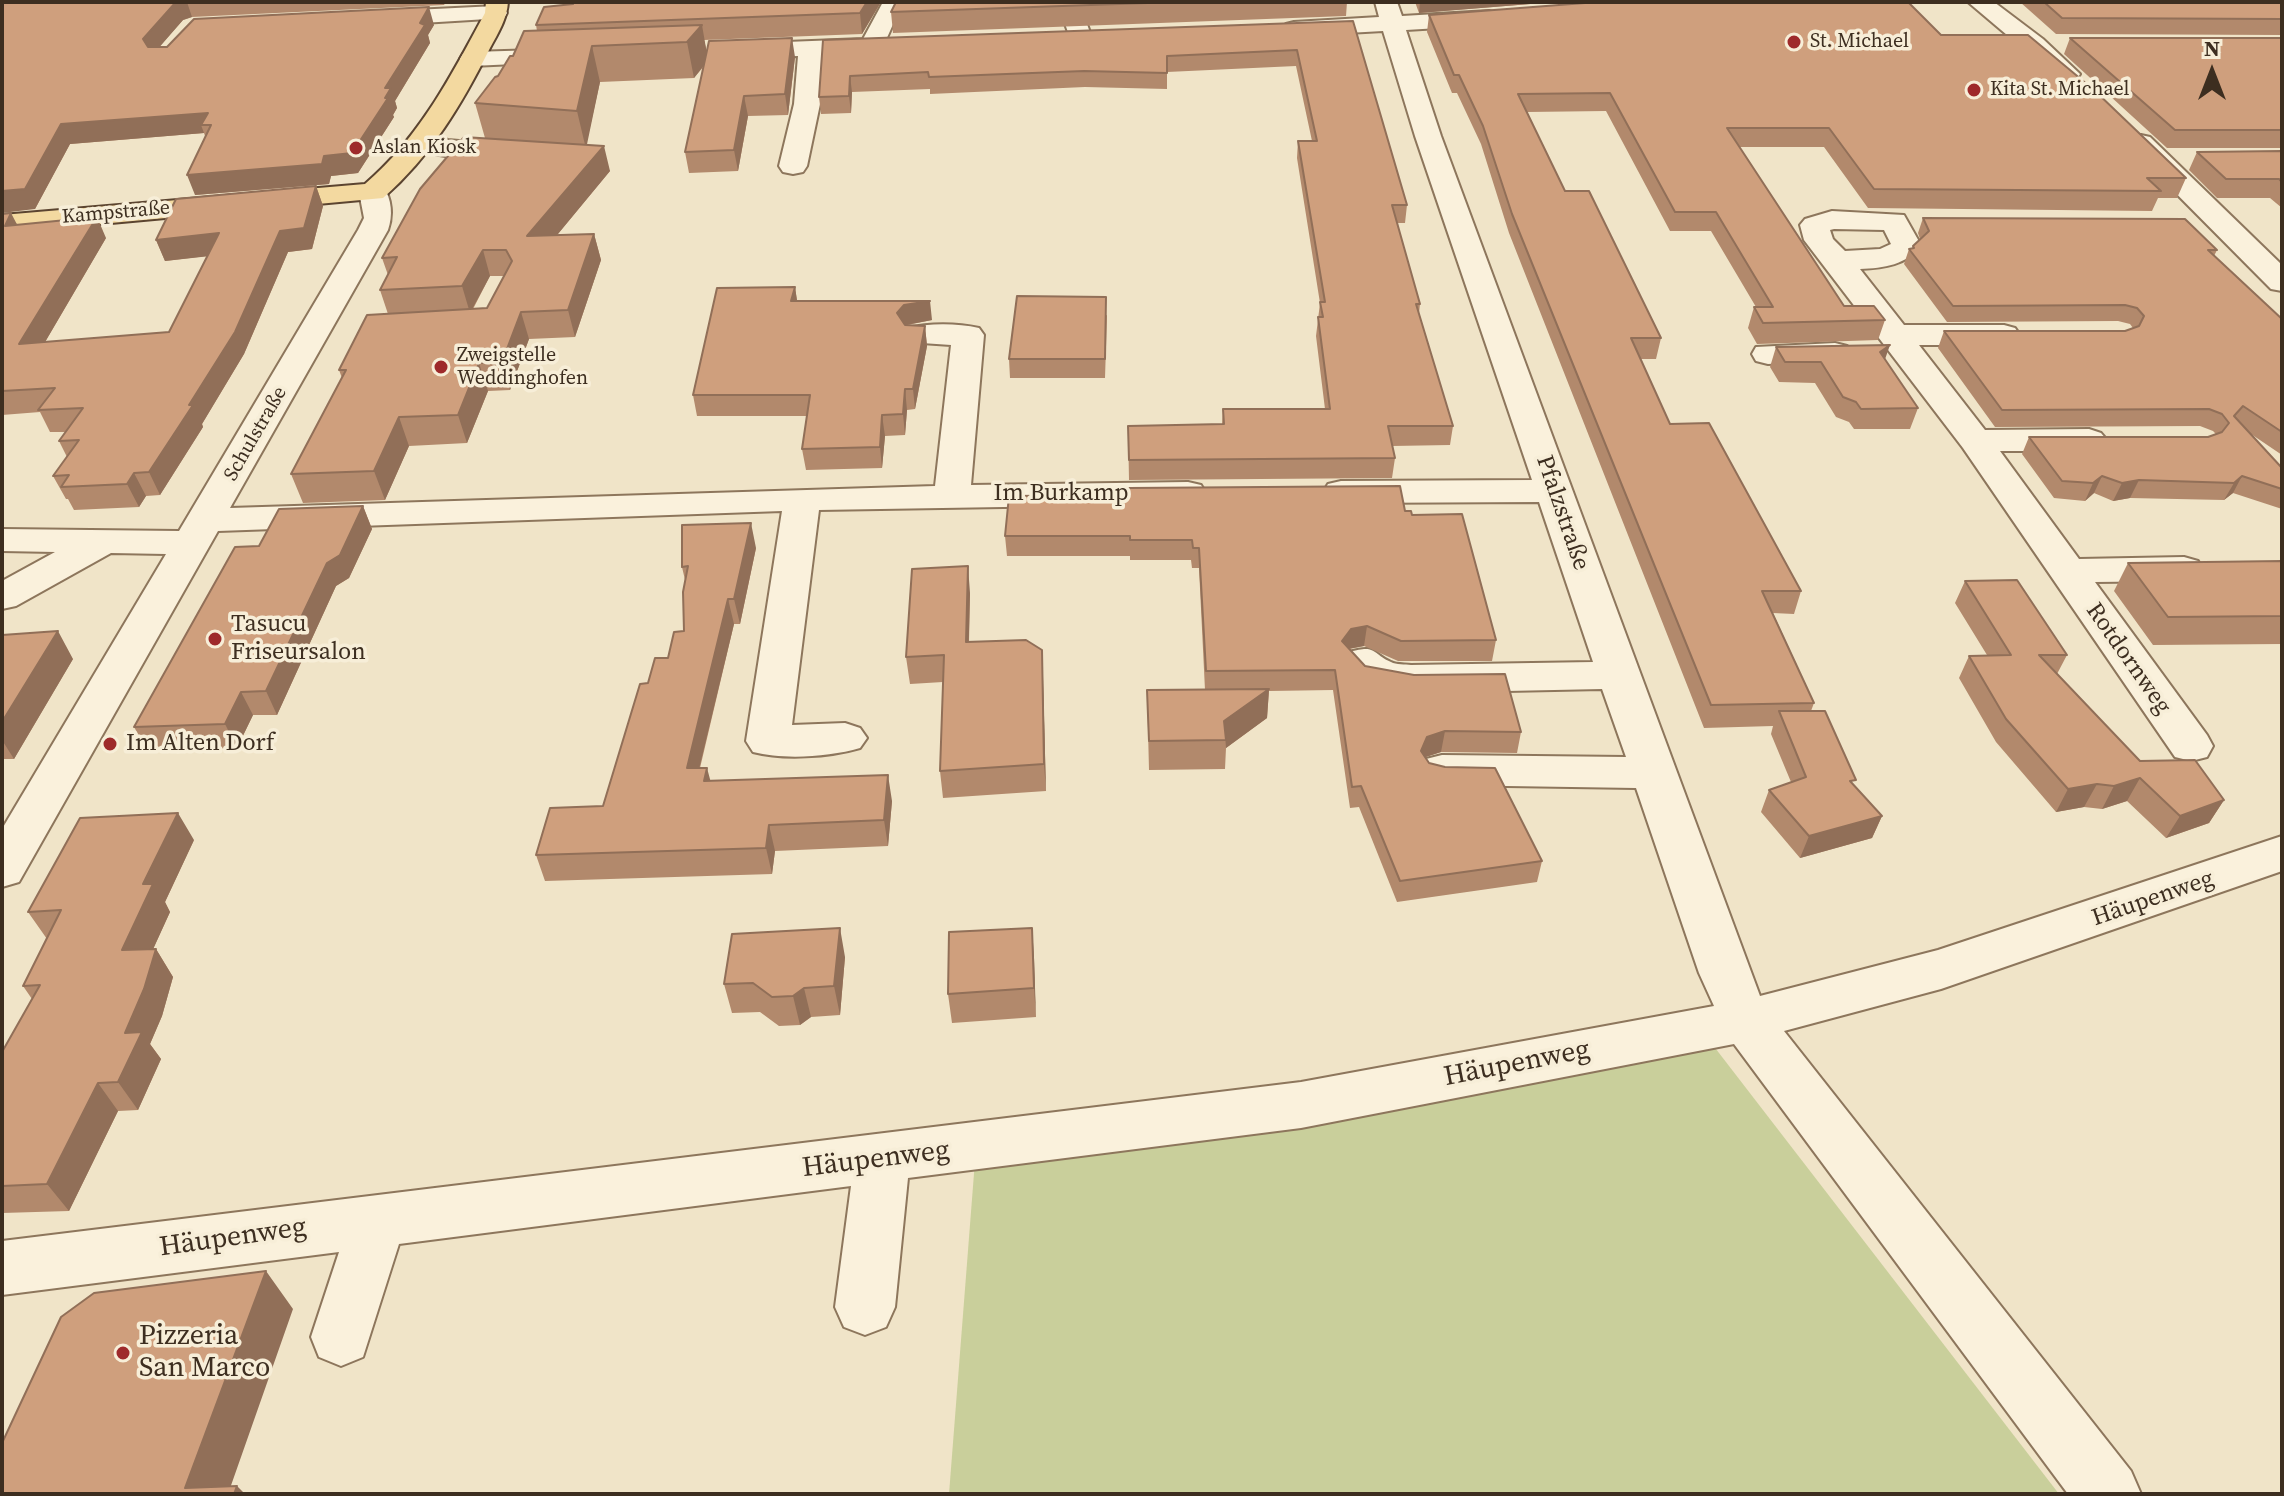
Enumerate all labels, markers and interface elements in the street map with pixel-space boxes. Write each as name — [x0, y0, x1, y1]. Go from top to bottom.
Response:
place label: St. Michael — [1810, 30, 1909, 54]
north arrow — [2172, 32, 2252, 112]
marker: St. Michael — [1785, 33, 1803, 51]
text: N — [2204, 33, 2220, 63]
place label: Kita St. Michael — [1990, 78, 2130, 102]
marker: Kita St. Michael — [1965, 81, 1983, 99]
place label: Aslan Kiosk — [372, 136, 476, 160]
marker: Aslan Kiosk — [347, 139, 365, 157]
street label: Kampstraße — [61, 196, 171, 230]
place label: Zweigstelle Weddinghofen — [457, 344, 588, 391]
marker: Zweigstelle Weddinghofen — [432, 358, 450, 376]
street label: Schulstraße — [219, 383, 293, 485]
street label: Pfalzstraße — [1529, 452, 1595, 574]
street label: Im Burkamp — [993, 480, 1129, 508]
street label: Rotdornweg — [2079, 598, 2177, 720]
place label: Tasucu Friseursalon — [231, 611, 366, 667]
marker: Tasucu Friseursalon — [206, 630, 224, 648]
place label: Im Alten Dorf — [126, 730, 274, 758]
marker: Im Alten Dorf — [101, 735, 119, 753]
street label: Häupenweg — [2088, 865, 2218, 933]
street label: Häupenweg — [1441, 1033, 1593, 1095]
street label: Häupenweg — [800, 1134, 952, 1186]
street label: Häupenweg — [157, 1211, 309, 1265]
place label: Pizzeria San Marco — [139, 1320, 270, 1386]
marker: Pizzeria San Marco — [114, 1344, 132, 1362]

